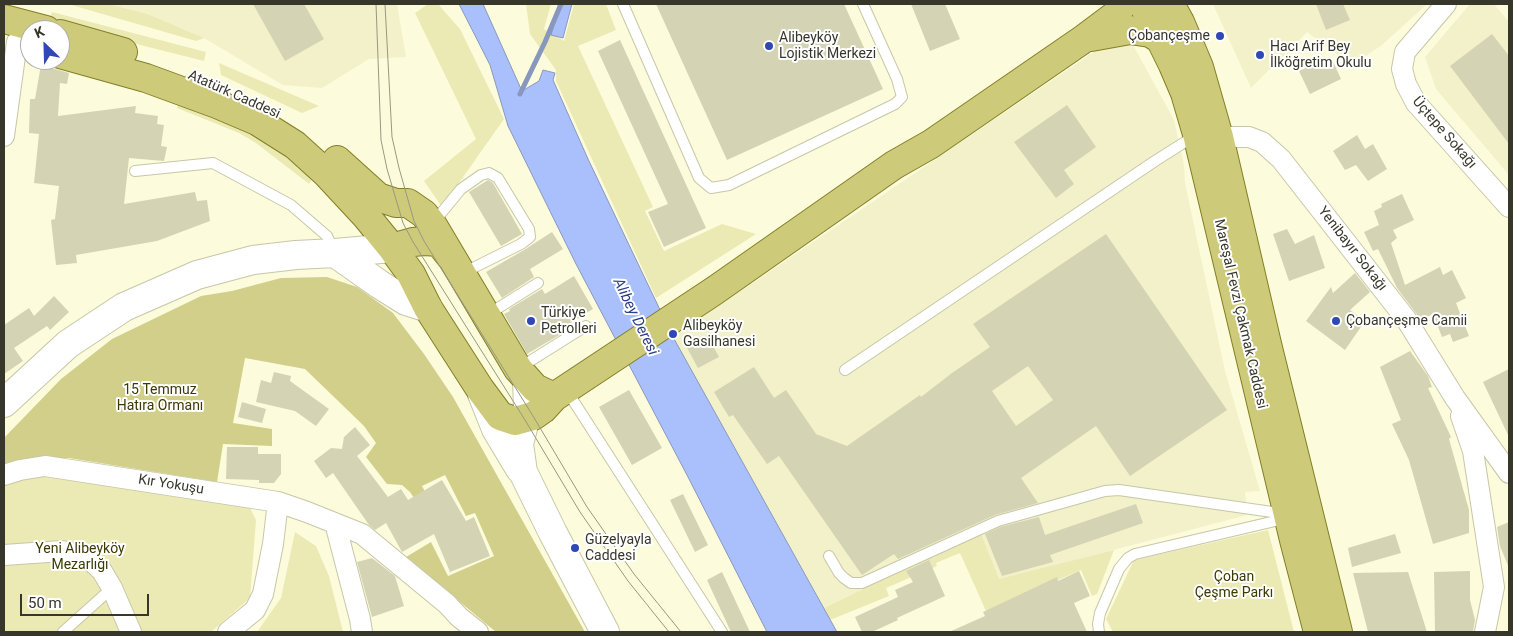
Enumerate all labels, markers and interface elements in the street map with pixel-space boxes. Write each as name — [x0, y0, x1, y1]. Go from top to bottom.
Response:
north arrow — [20, 20, 70, 70]
text: K — [32, 23, 47, 41]
place label: Çobançeşme — [1128, 28, 1210, 44]
place label: Alibeyköy Lojistik Merkezi — [779, 30, 876, 62]
marker: Çobançeşme — [1214, 30, 1226, 42]
place label: Hacı Arif Bey İlköğretim Okulu — [1270, 39, 1371, 72]
marker: Alibeyköy Lojistik Merkezi — [763, 40, 775, 52]
marker: Hacı Arif Bey İlköğretim Okulu — [1254, 49, 1266, 61]
street label: Atatürk Caddesi — [185, 67, 283, 123]
street label: Üçtepe Sokağı — [1408, 94, 1480, 172]
street label: Yenibayır Sokağı — [1314, 203, 1390, 295]
street label: Mareşal Fevzi Çakmak Caddesi — [1210, 218, 1270, 410]
water label: Alibey Deresi — [609, 275, 661, 359]
place label: Türkiye Petrolleri — [541, 305, 597, 338]
place label: Çobançeşme Camii — [1346, 313, 1467, 329]
marker: Türkiye Petrolleri — [525, 315, 537, 327]
marker: Çobançeşme Camii — [1330, 315, 1342, 327]
place label: Alibeyköy Gasilhanesi — [683, 318, 755, 351]
marker: Alibeyköy Gasilhanesi — [667, 328, 679, 340]
park label: 15 Temmuz Hatıra Ormanı — [117, 382, 203, 414]
street label: Kır Yokuşu — [137, 472, 205, 498]
place label: Güzelyayla Caddesi — [585, 532, 652, 564]
park label: Yeni Alibeyköy Mezarlığı — [35, 541, 125, 574]
marker: Güzelyayla Caddesi — [569, 542, 581, 554]
park label: Çoban Çeşme Parkı — [1195, 569, 1273, 602]
scale bar — [22, 584, 151, 616]
text: 50 m — [28, 594, 62, 612]

